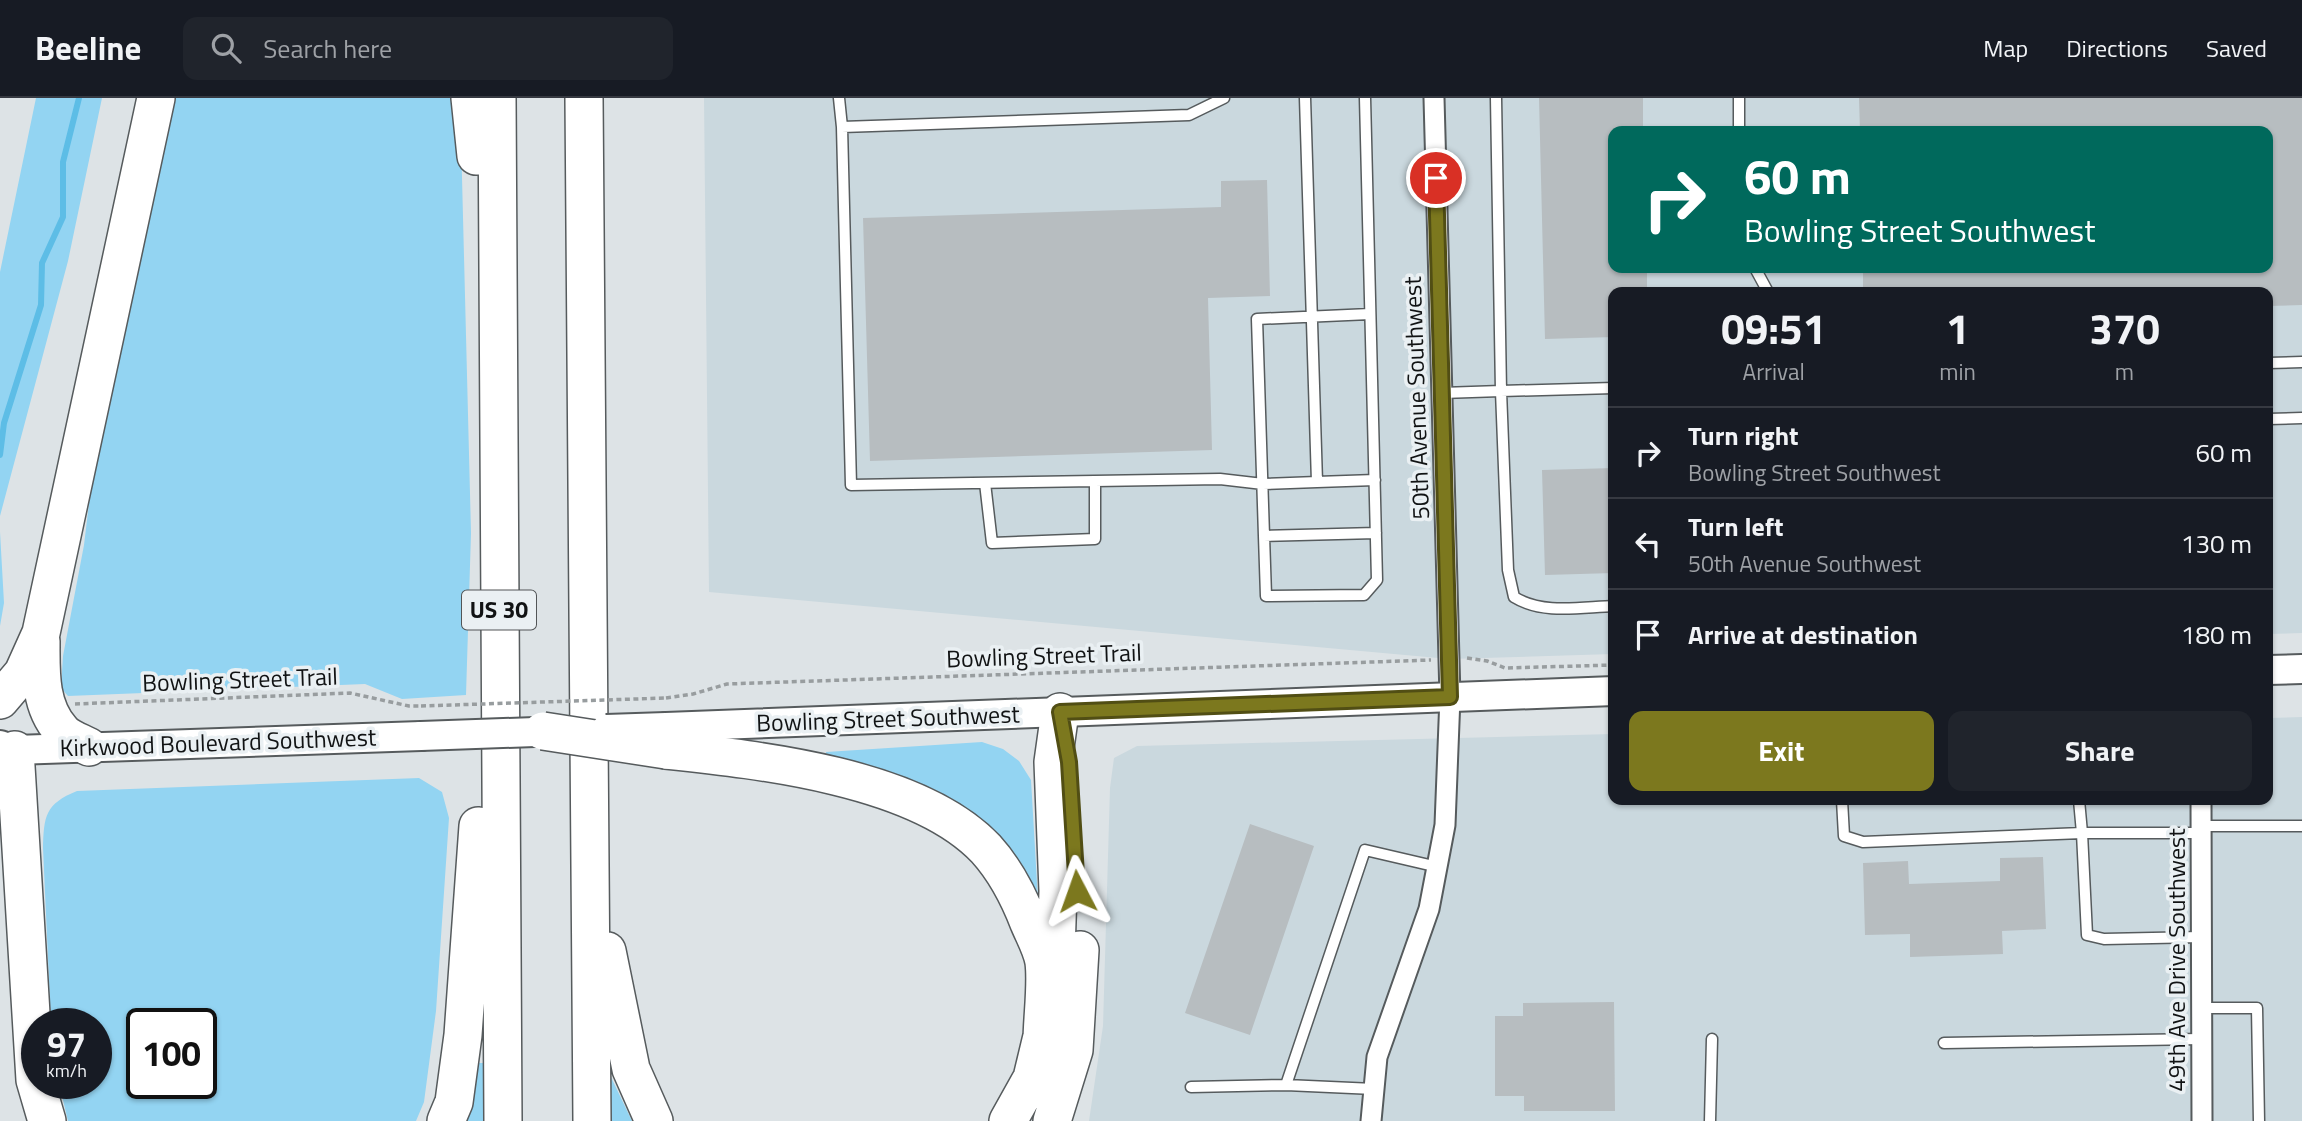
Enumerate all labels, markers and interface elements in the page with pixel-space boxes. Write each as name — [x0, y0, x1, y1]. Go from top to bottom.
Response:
search box — [183, 17, 673, 80]
text: Beeline — [35, 23, 141, 73]
icon: search — [207, 29, 245, 67]
text: Search here — [263, 29, 392, 68]
text: Map — [1983, 30, 2028, 66]
text: Directions — [2066, 30, 2168, 66]
text: Saved — [2206, 30, 2267, 66]
text: 60 m — [1744, 138, 1851, 213]
pin — [1406, 148, 1466, 208]
icon: right — [1629, 154, 1720, 245]
icon: arrive — [1417, 159, 1455, 197]
text: Bowling Street Southwest — [1744, 206, 2095, 254]
street label: 50th Avenue Southwest — [1394, 275, 1438, 520]
text: 09:51 — [1721, 296, 1826, 360]
text: 1 — [1946, 296, 1969, 360]
text: 370 — [2089, 296, 2160, 360]
text: Arrival — [1742, 354, 1805, 389]
text: min — [1939, 354, 1976, 389]
text: m — [2115, 354, 2134, 389]
text: Turn right — [1688, 416, 1799, 455]
text: 60 m — [2195, 433, 2252, 472]
icon: right — [1629, 434, 1667, 472]
text: Bowling Street Southwest — [1688, 455, 1941, 490]
text: Turn left — [1688, 507, 1783, 546]
text: 130 m — [2181, 524, 2252, 563]
icon: left — [1629, 525, 1667, 563]
text: 50th Avenue Southwest — [1688, 546, 1921, 581]
road number: US 30 — [462, 590, 536, 630]
text: Arrive at destination — [1688, 615, 1918, 654]
text: 180 m — [2181, 615, 2252, 654]
icon: arrive — [1629, 616, 1667, 654]
street label: Bowling Street Trail — [946, 634, 1142, 676]
street label: Bowling Street Trail — [142, 658, 338, 700]
street label: Bowling Street Southwest — [756, 695, 1021, 741]
button: Exit — [1629, 711, 1934, 791]
button: Share — [1948, 711, 2252, 791]
street label: Kirkwood Boulevard Southwest — [59, 718, 377, 766]
street label: 49th Ave Drive Southwest — [2158, 828, 2194, 1092]
position arrow — [1040, 854, 1114, 928]
speed limit sign: 100 — [126, 1008, 217, 1099]
text: 97 — [47, 1017, 86, 1071]
text: km/h — [46, 1057, 87, 1084]

